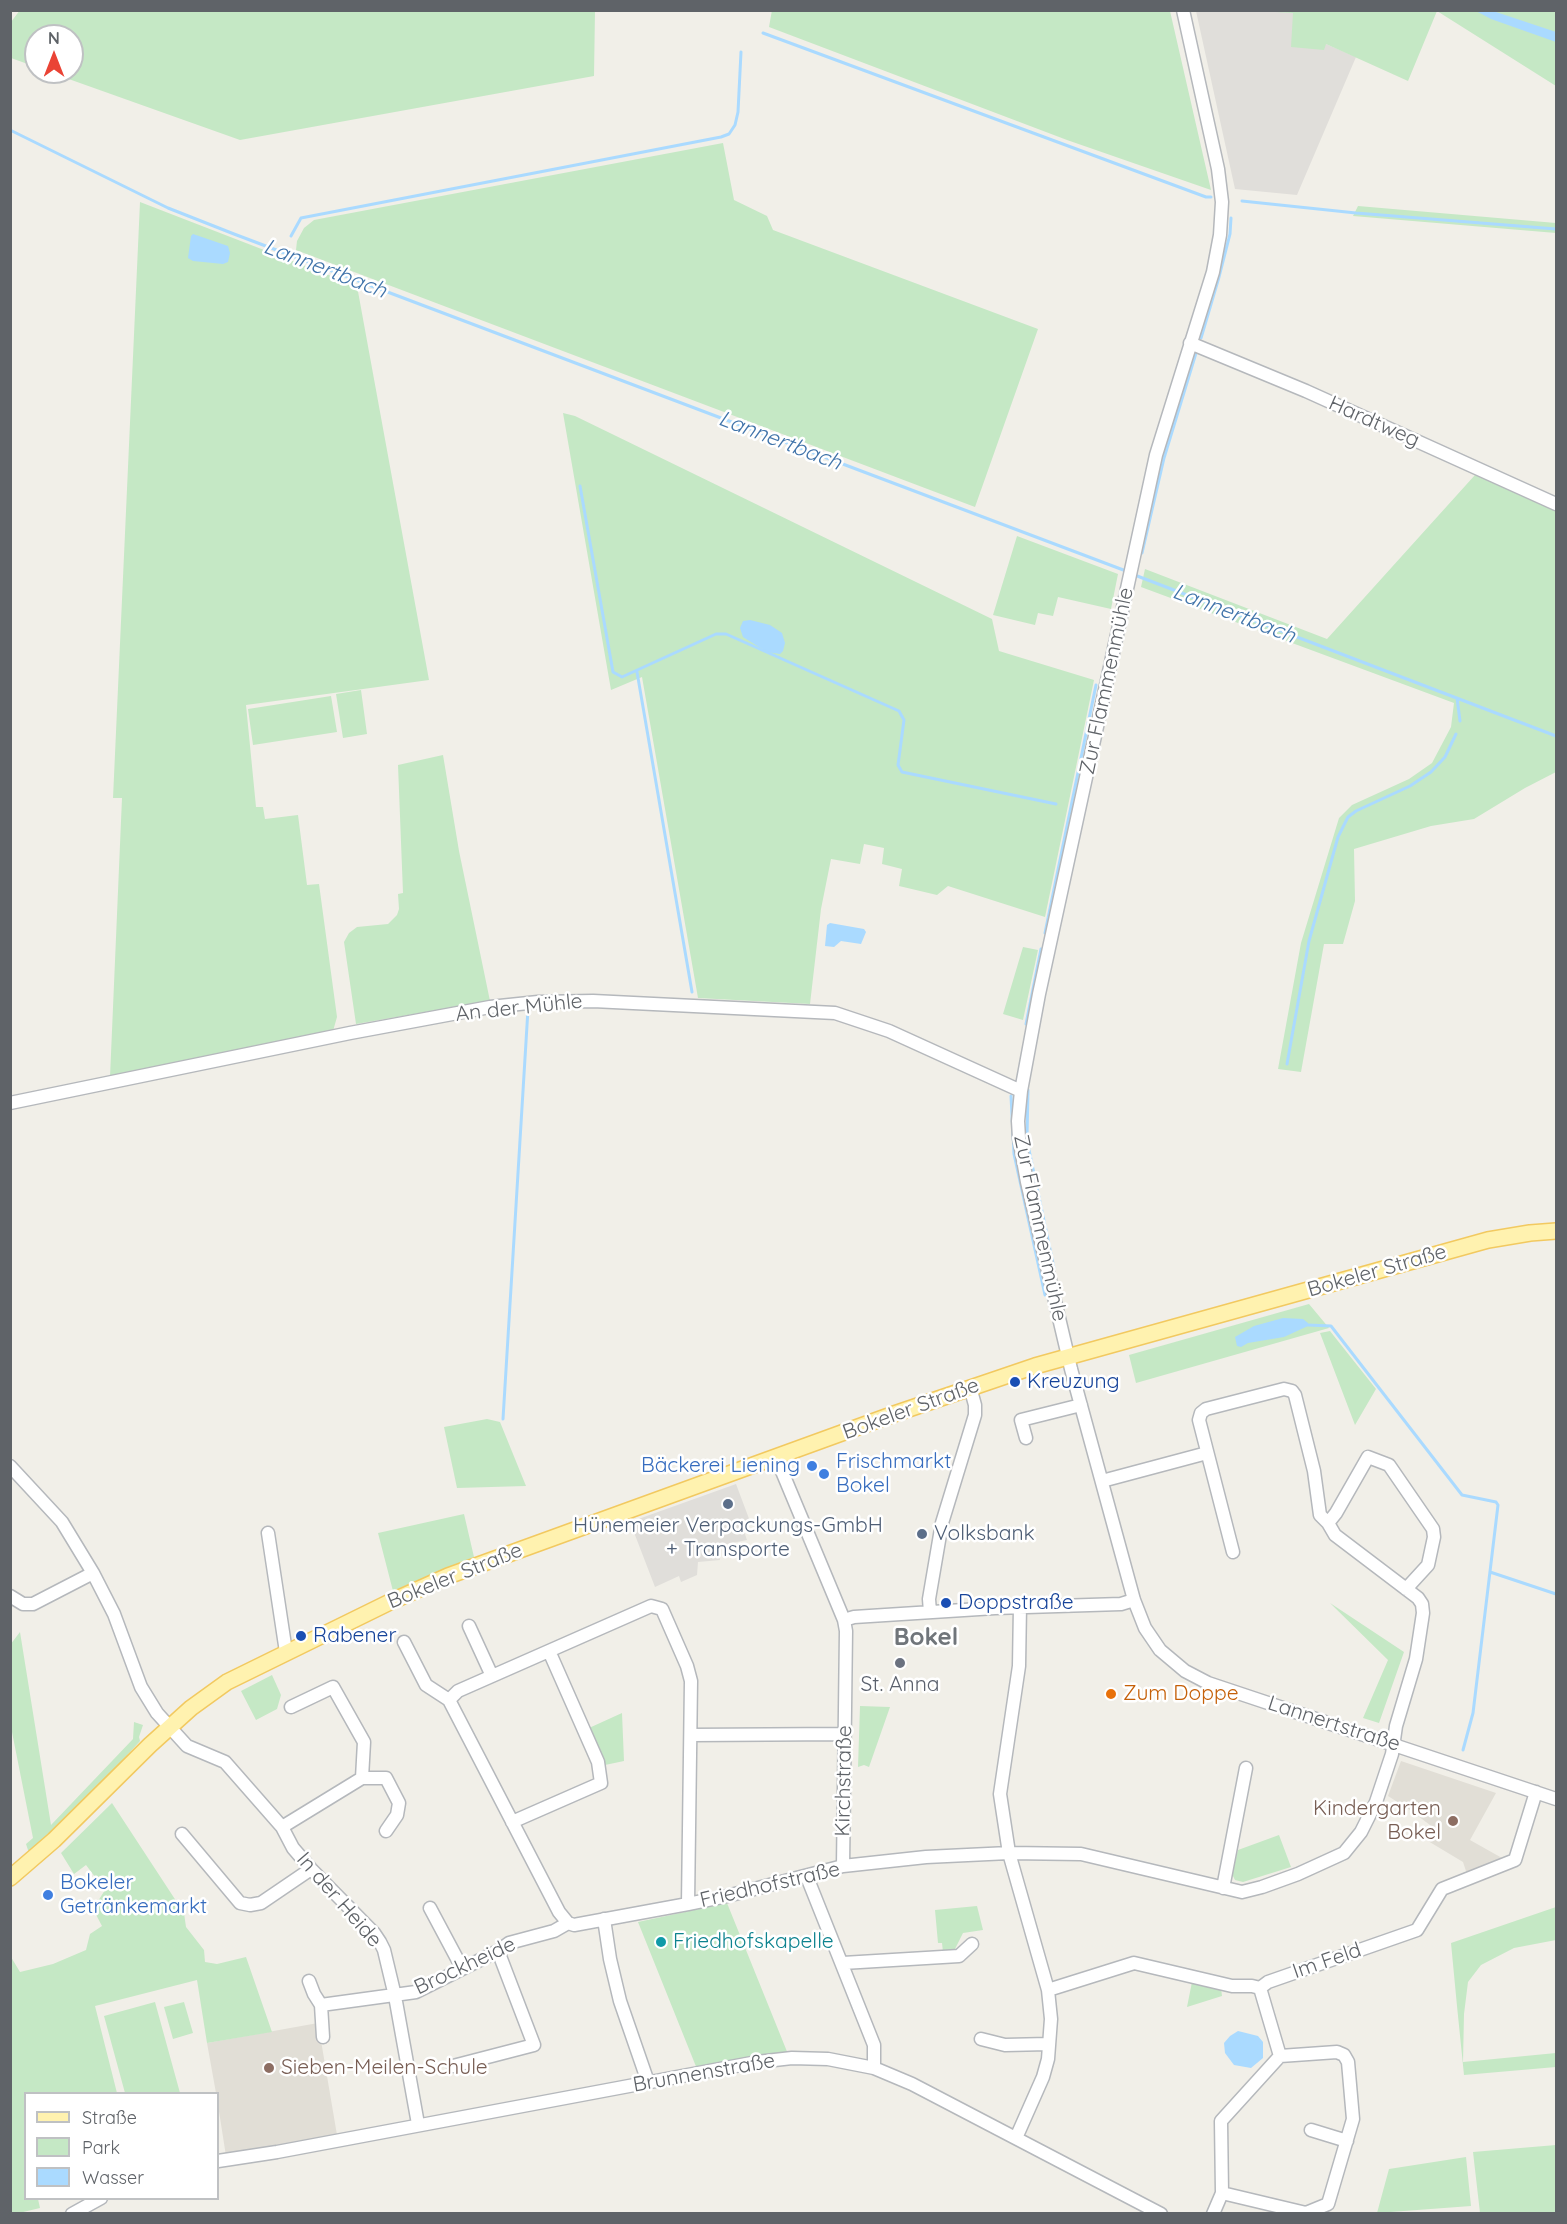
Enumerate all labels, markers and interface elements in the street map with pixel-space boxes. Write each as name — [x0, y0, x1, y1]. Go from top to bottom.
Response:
north arrow — [24, 24, 84, 84]
text: N — [48, 28, 60, 48]
water label: Lannertbach — [260, 233, 390, 305]
street label: Hardtweg — [1325, 391, 1423, 453]
water label: Lannertbach — [715, 405, 845, 477]
water label: Lannertbach — [1169, 578, 1299, 650]
street label: Zur Flammenmühle — [1075, 585, 1139, 777]
street label: An der Mühle — [454, 989, 584, 1027]
street label: Zur Flammenmühle — [1008, 1132, 1072, 1324]
street label: Bokeler Straße — [1305, 1239, 1449, 1303]
place label: Kreuzung — [1027, 1369, 1120, 1395]
street label: Bokeler Straße — [839, 1373, 983, 1445]
marker: Kreuzung — [1008, 1375, 1022, 1389]
place label: Frischmarkt Bokel — [836, 1449, 951, 1499]
place label: Bäckerei Liening — [641, 1453, 800, 1479]
marker: Bäckerei Liening — [805, 1459, 819, 1473]
marker: Frischmarkt Bokel — [817, 1467, 831, 1481]
marker: Hünemeier Verpackungs-GmbH + Transporte — [721, 1497, 735, 1511]
place label: Hünemeier Verpackungs-GmbH + Transporte — [573, 1513, 883, 1563]
place label: Volksbank — [934, 1521, 1035, 1547]
marker: Volksbank — [915, 1527, 929, 1541]
street label: Bokeler Straße — [384, 1537, 526, 1615]
place label: Doppstraße — [958, 1590, 1074, 1616]
marker: Doppstraße — [939, 1596, 953, 1610]
place label: Rabener — [313, 1623, 397, 1649]
district label: Bokel — [894, 1624, 958, 1652]
marker: Rabener — [294, 1629, 308, 1643]
marker: St. Anna — [893, 1656, 907, 1670]
place label: St. Anna — [860, 1672, 940, 1698]
place label: Zum Doppe — [1123, 1681, 1239, 1707]
marker: Zum Doppe — [1104, 1687, 1118, 1701]
street label: Lannertstraße — [1265, 1691, 1403, 1757]
street label: Kirchstraße — [830, 1725, 858, 1837]
place label: Kindergarten Bokel — [1313, 1796, 1441, 1846]
marker: Kindergarten Bokel — [1446, 1814, 1460, 1828]
street label: In der Heide — [291, 1847, 387, 1953]
street label: Friedhofstraße — [697, 1857, 843, 1913]
place label: Bokeler Getränkemarkt — [60, 1870, 207, 1920]
marker: Bokeler Getränkemarkt — [41, 1888, 55, 1902]
place label: Friedhofskapelle — [673, 1929, 834, 1955]
street label: Brockheide — [410, 1932, 520, 2000]
marker: Friedhofskapelle — [654, 1935, 668, 1949]
street label: Im Feld — [1289, 1938, 1365, 1984]
street label: Brunnenstraße — [631, 2048, 777, 2098]
place label: Sieben-Meilen-Schule — [281, 2055, 488, 2081]
marker: Sieben-Meilen-Schule — [262, 2061, 276, 2075]
legend — [24, 2092, 219, 2200]
text: Straße — [82, 2106, 137, 2129]
text: Park — [82, 2136, 120, 2159]
text: Wasser — [82, 2166, 144, 2189]

